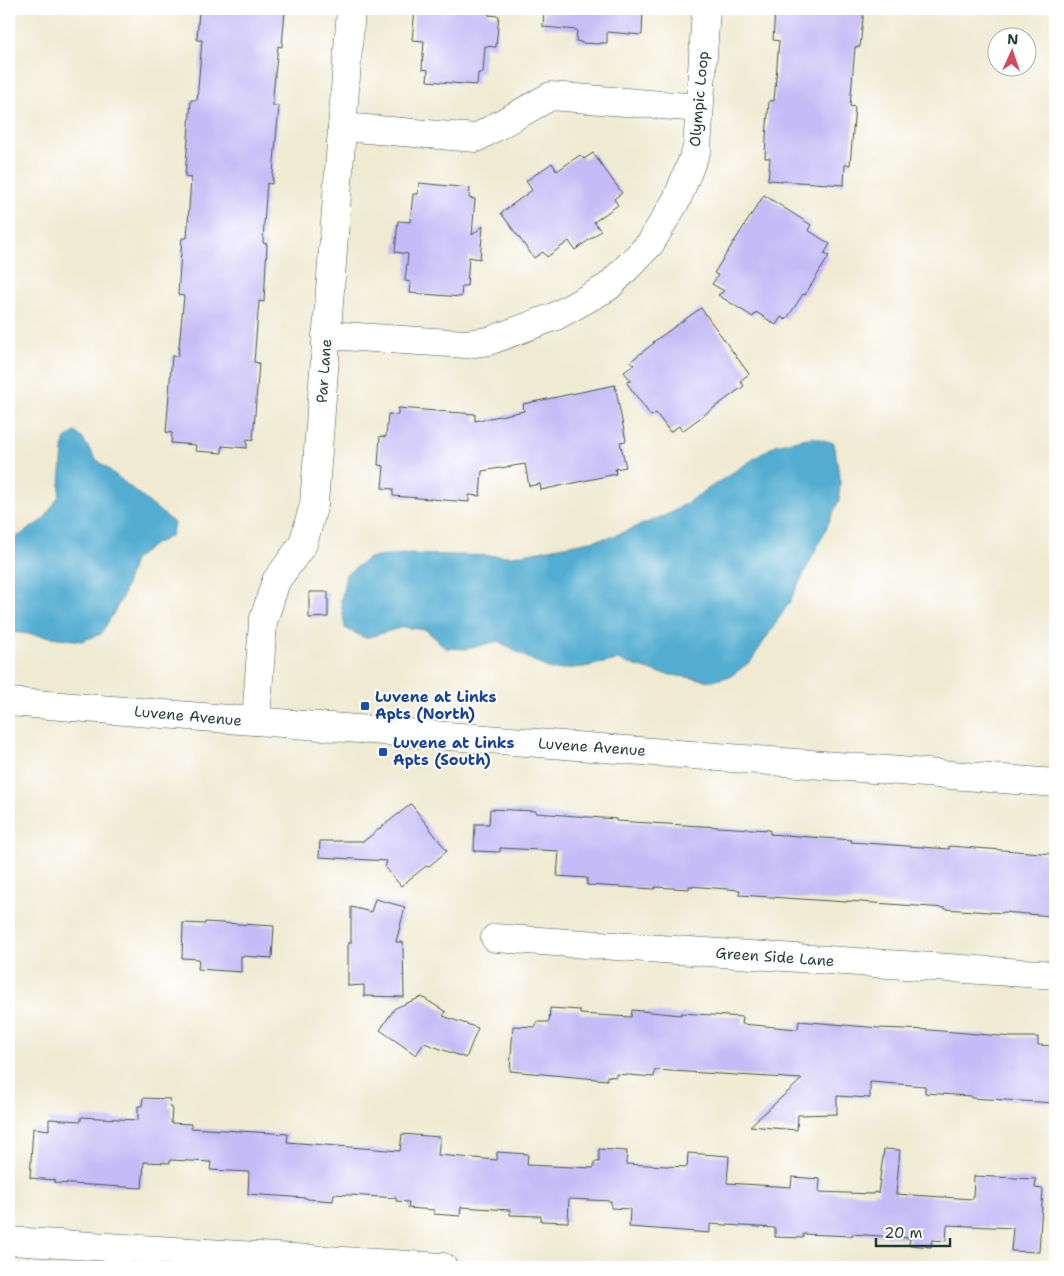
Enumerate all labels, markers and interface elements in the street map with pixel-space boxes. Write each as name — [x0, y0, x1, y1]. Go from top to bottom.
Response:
north arrow — [986, 28, 1036, 78]
text: N — [1007, 30, 1019, 48]
street label: Olympic Loop — [685, 50, 713, 148]
street label: Par Lane — [312, 338, 336, 404]
place label: Luvene at Links Apts (North) — [375, 687, 497, 724]
marker: Luvene at Links Apts (North) — [359, 700, 371, 712]
street label: Luvene Avenue — [133, 701, 243, 731]
place label: Luvene at Links Apts (South) — [393, 733, 515, 770]
street label: Luvene Avenue — [537, 733, 647, 761]
marker: Luvene at Links Apts (South) — [377, 746, 389, 758]
street label: Green Side Lane — [715, 943, 835, 971]
scale bar — [876, 1216, 950, 1248]
text: 20 m — [884, 1223, 923, 1243]

